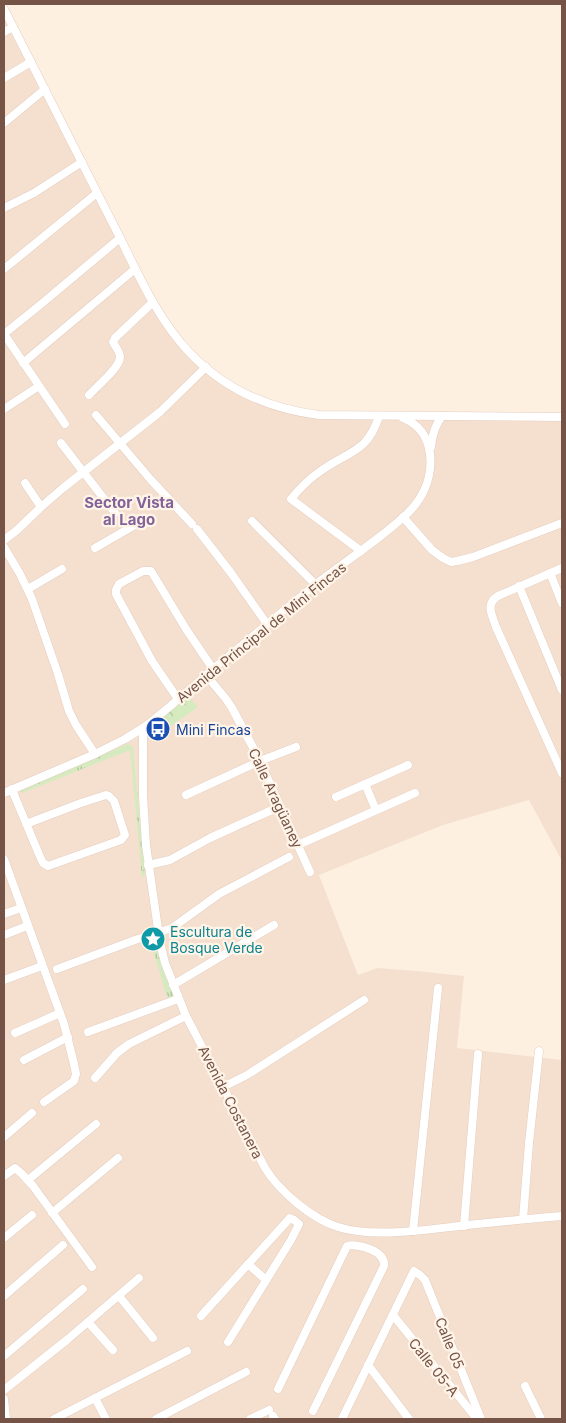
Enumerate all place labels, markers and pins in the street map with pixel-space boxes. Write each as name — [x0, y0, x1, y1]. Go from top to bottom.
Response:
bus stop icon: Mini Fincas — [145, 716, 171, 742]
place label: Mini Fincas — [176, 721, 251, 738]
place label: Escultura de Bosque Verde — [170, 923, 263, 956]
place icon: Escultura de Bosque Verde — [140, 926, 166, 952]

